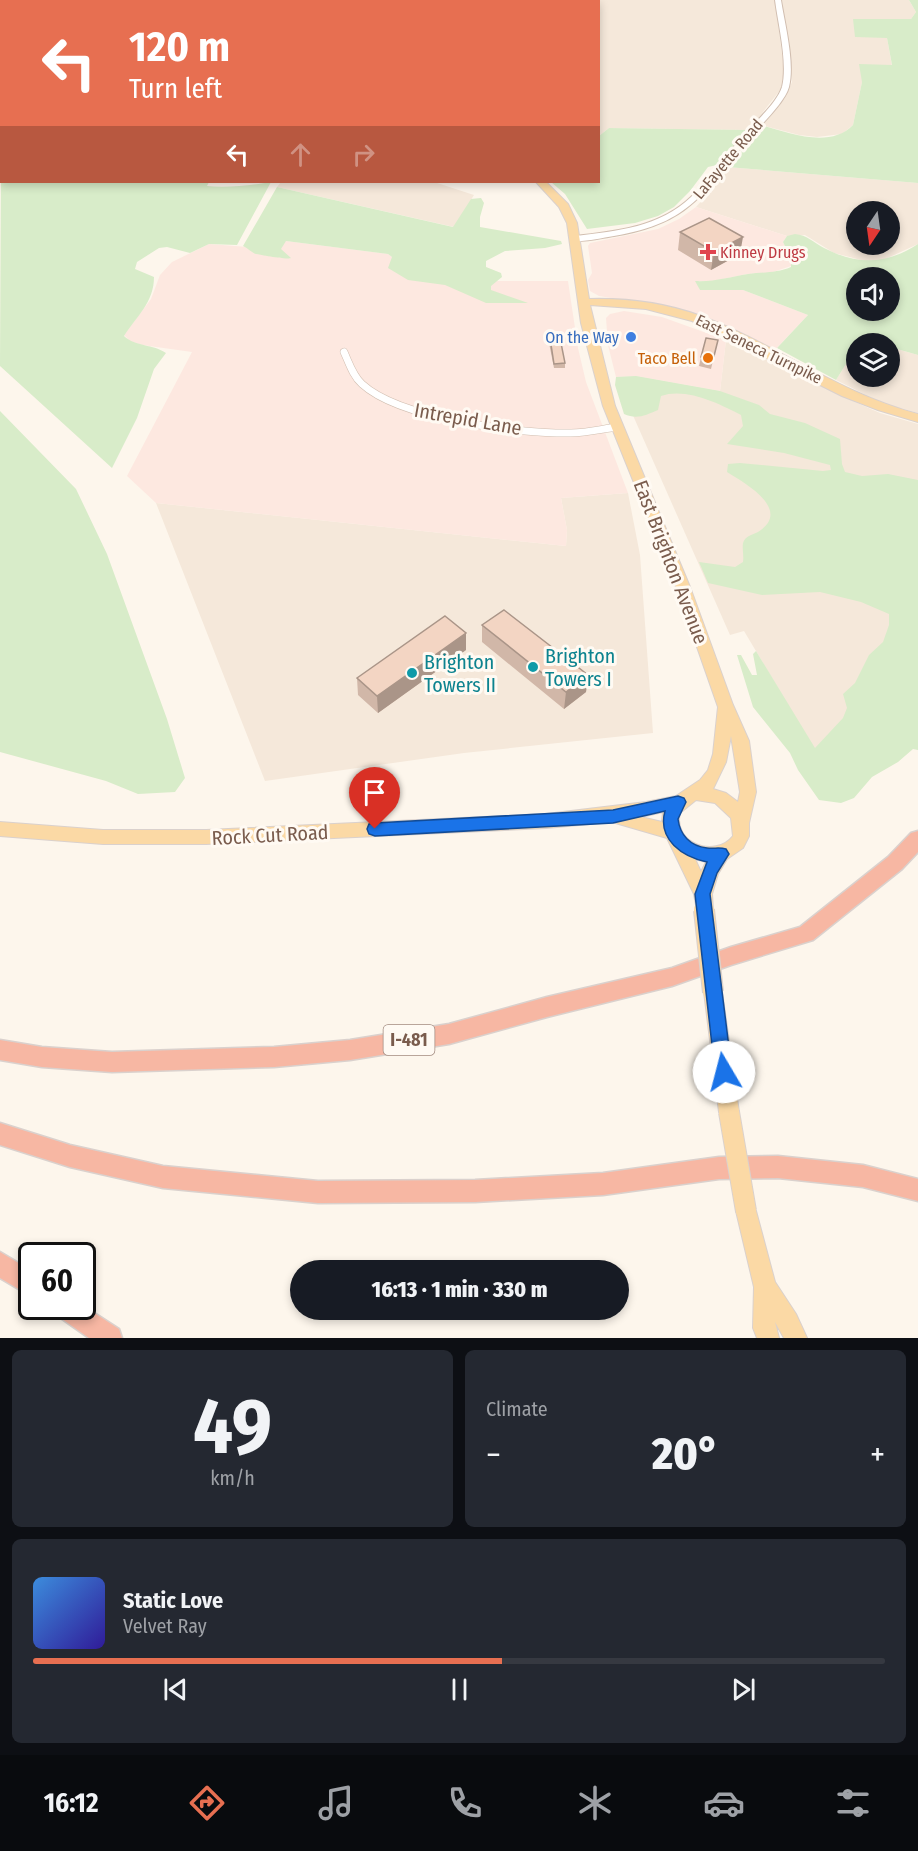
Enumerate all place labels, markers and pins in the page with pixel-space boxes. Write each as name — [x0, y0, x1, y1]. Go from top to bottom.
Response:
place label: Kinney Drugs — [720, 243, 806, 262]
marker: Kinney Drugs — [701, 245, 715, 259]
place label: On the Way — [545, 328, 620, 347]
marker: On the Way — [624, 330, 638, 344]
place label: Taco Bell — [638, 349, 696, 368]
marker: Taco Bell — [701, 351, 715, 365]
place label: Brighton Towers I — [545, 644, 615, 691]
place label: Brighton Towers II — [424, 650, 496, 697]
marker: Brighton Towers I — [526, 660, 540, 674]
marker: Brighton Towers II — [405, 666, 419, 680]
pin — [349, 767, 400, 829]

